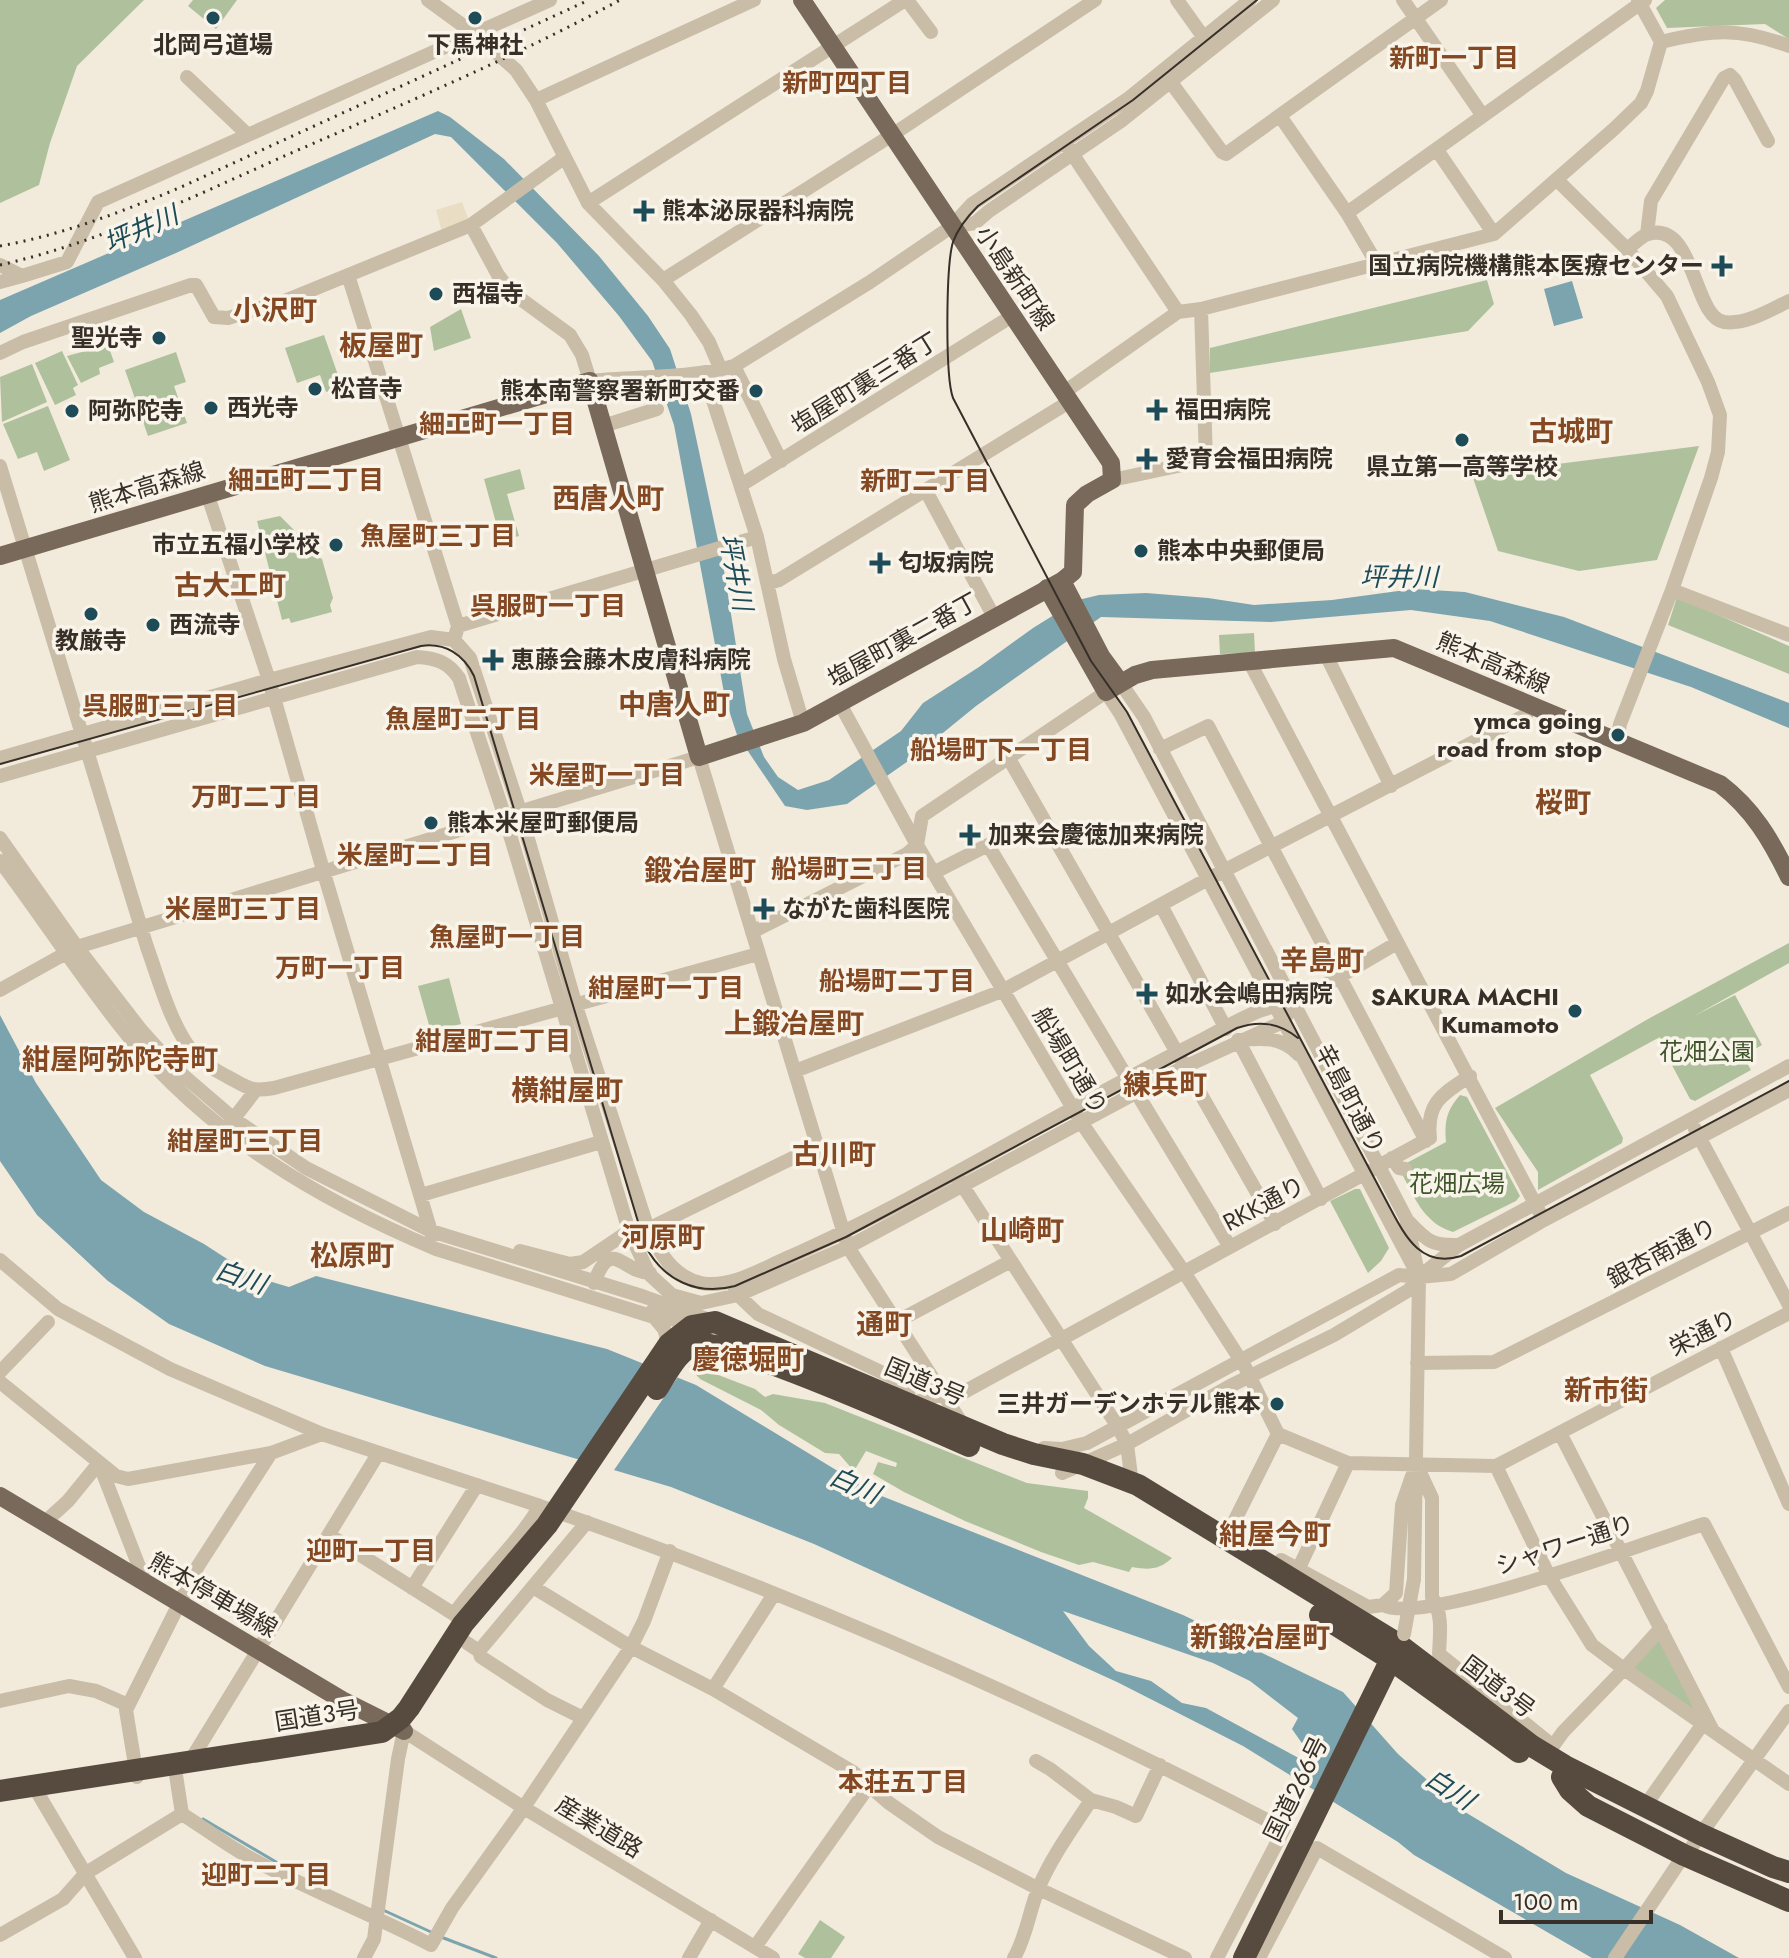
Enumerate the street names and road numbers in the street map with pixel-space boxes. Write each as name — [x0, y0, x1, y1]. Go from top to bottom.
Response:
street label: 小島新町線 — [967, 218, 1063, 337]
street label: 塩屋町裏三番丁 — [784, 323, 945, 442]
street label: 熊本高森線 — [84, 452, 209, 521]
street label: 塩屋町裏二番丁 — [821, 584, 985, 696]
street label: 熊本高森線 — [1431, 623, 1555, 702]
street label: 船場町通り — [1025, 1000, 1116, 1121]
street label: 辛島町通り — [1307, 1038, 1394, 1160]
street label: RKK通り — [1216, 1167, 1311, 1240]
street label: 銀杏南通り — [1601, 1209, 1723, 1296]
street label: 栄通り — [1663, 1301, 1743, 1364]
street label: 国道3号 — [879, 1349, 971, 1414]
street label: シャワー通り — [1491, 1506, 1639, 1583]
street label: 熊本停車場線 — [142, 1543, 284, 1646]
street label: 国道3号 — [1454, 1647, 1543, 1726]
street label: 国道3号 — [272, 1692, 362, 1739]
street label: 国道266号 — [1255, 1730, 1336, 1847]
street label: 産業道路 — [549, 1787, 649, 1866]

